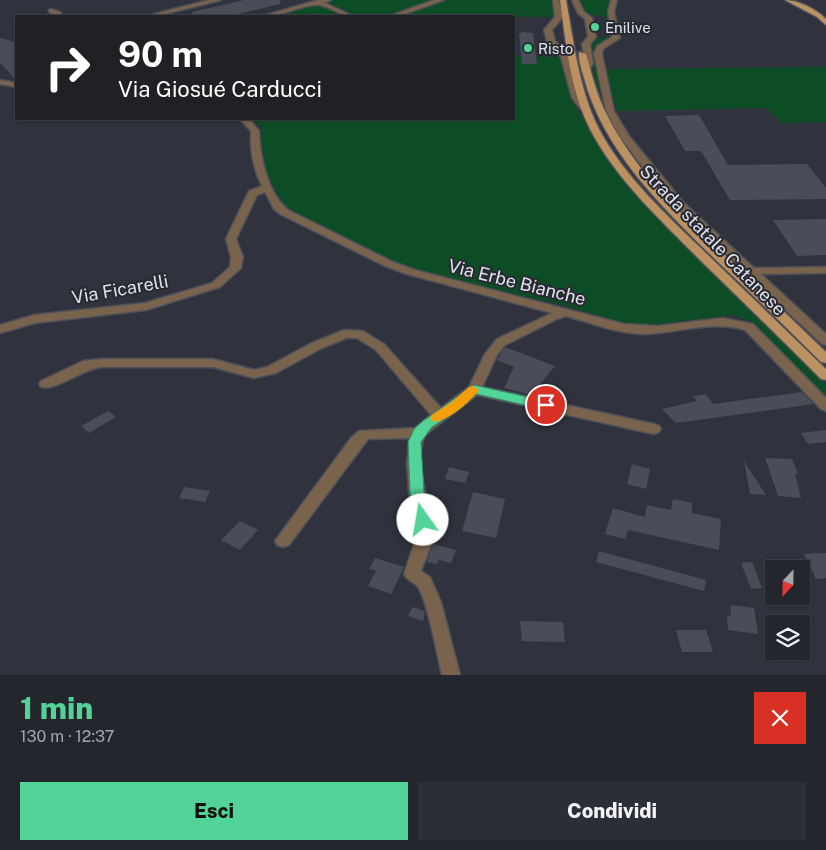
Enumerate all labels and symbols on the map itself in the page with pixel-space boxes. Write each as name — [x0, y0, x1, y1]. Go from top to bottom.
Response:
place label: Enilive — [605, 19, 651, 36]
marker: Enilive — [589, 21, 601, 33]
place label: Risto — [538, 40, 573, 57]
marker: Risto — [522, 42, 534, 54]
street label: Strada statale Catanese — [636, 160, 790, 320]
street label: Via Erbe Bianche — [446, 255, 588, 309]
street label: Via Ficarelli — [70, 270, 170, 308]
pin — [525, 384, 567, 426]
position arrow — [396, 493, 448, 545]
north arrow — [765, 560, 810, 605]

